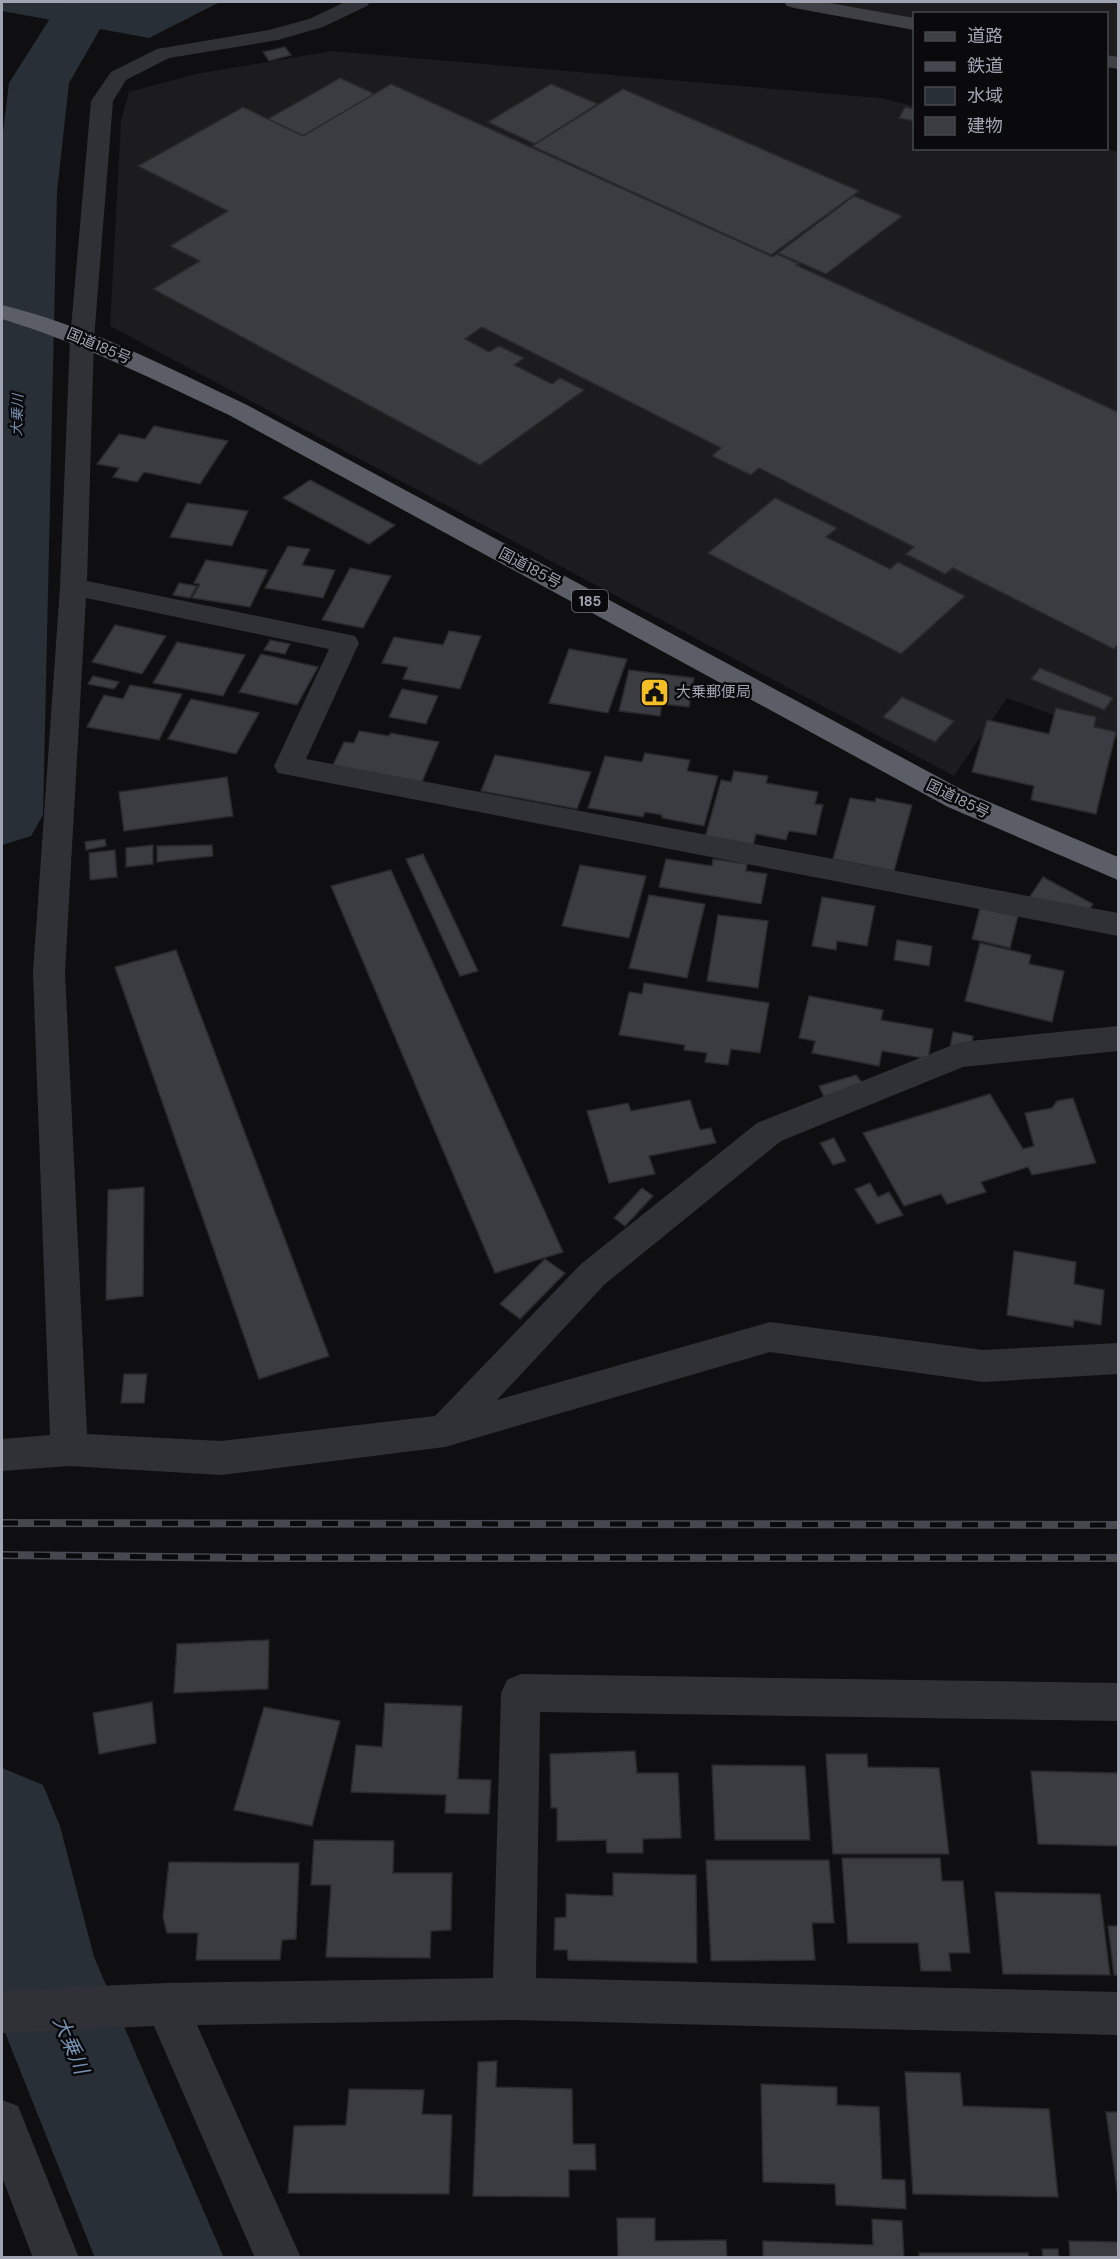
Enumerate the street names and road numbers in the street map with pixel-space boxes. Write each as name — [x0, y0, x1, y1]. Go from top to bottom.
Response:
street label: 国道185号 — [64, 324, 134, 368]
street label: 国道185号 — [495, 543, 565, 593]
road number: 185 — [572, 590, 608, 612]
street label: 国道185号 — [923, 775, 993, 823]

